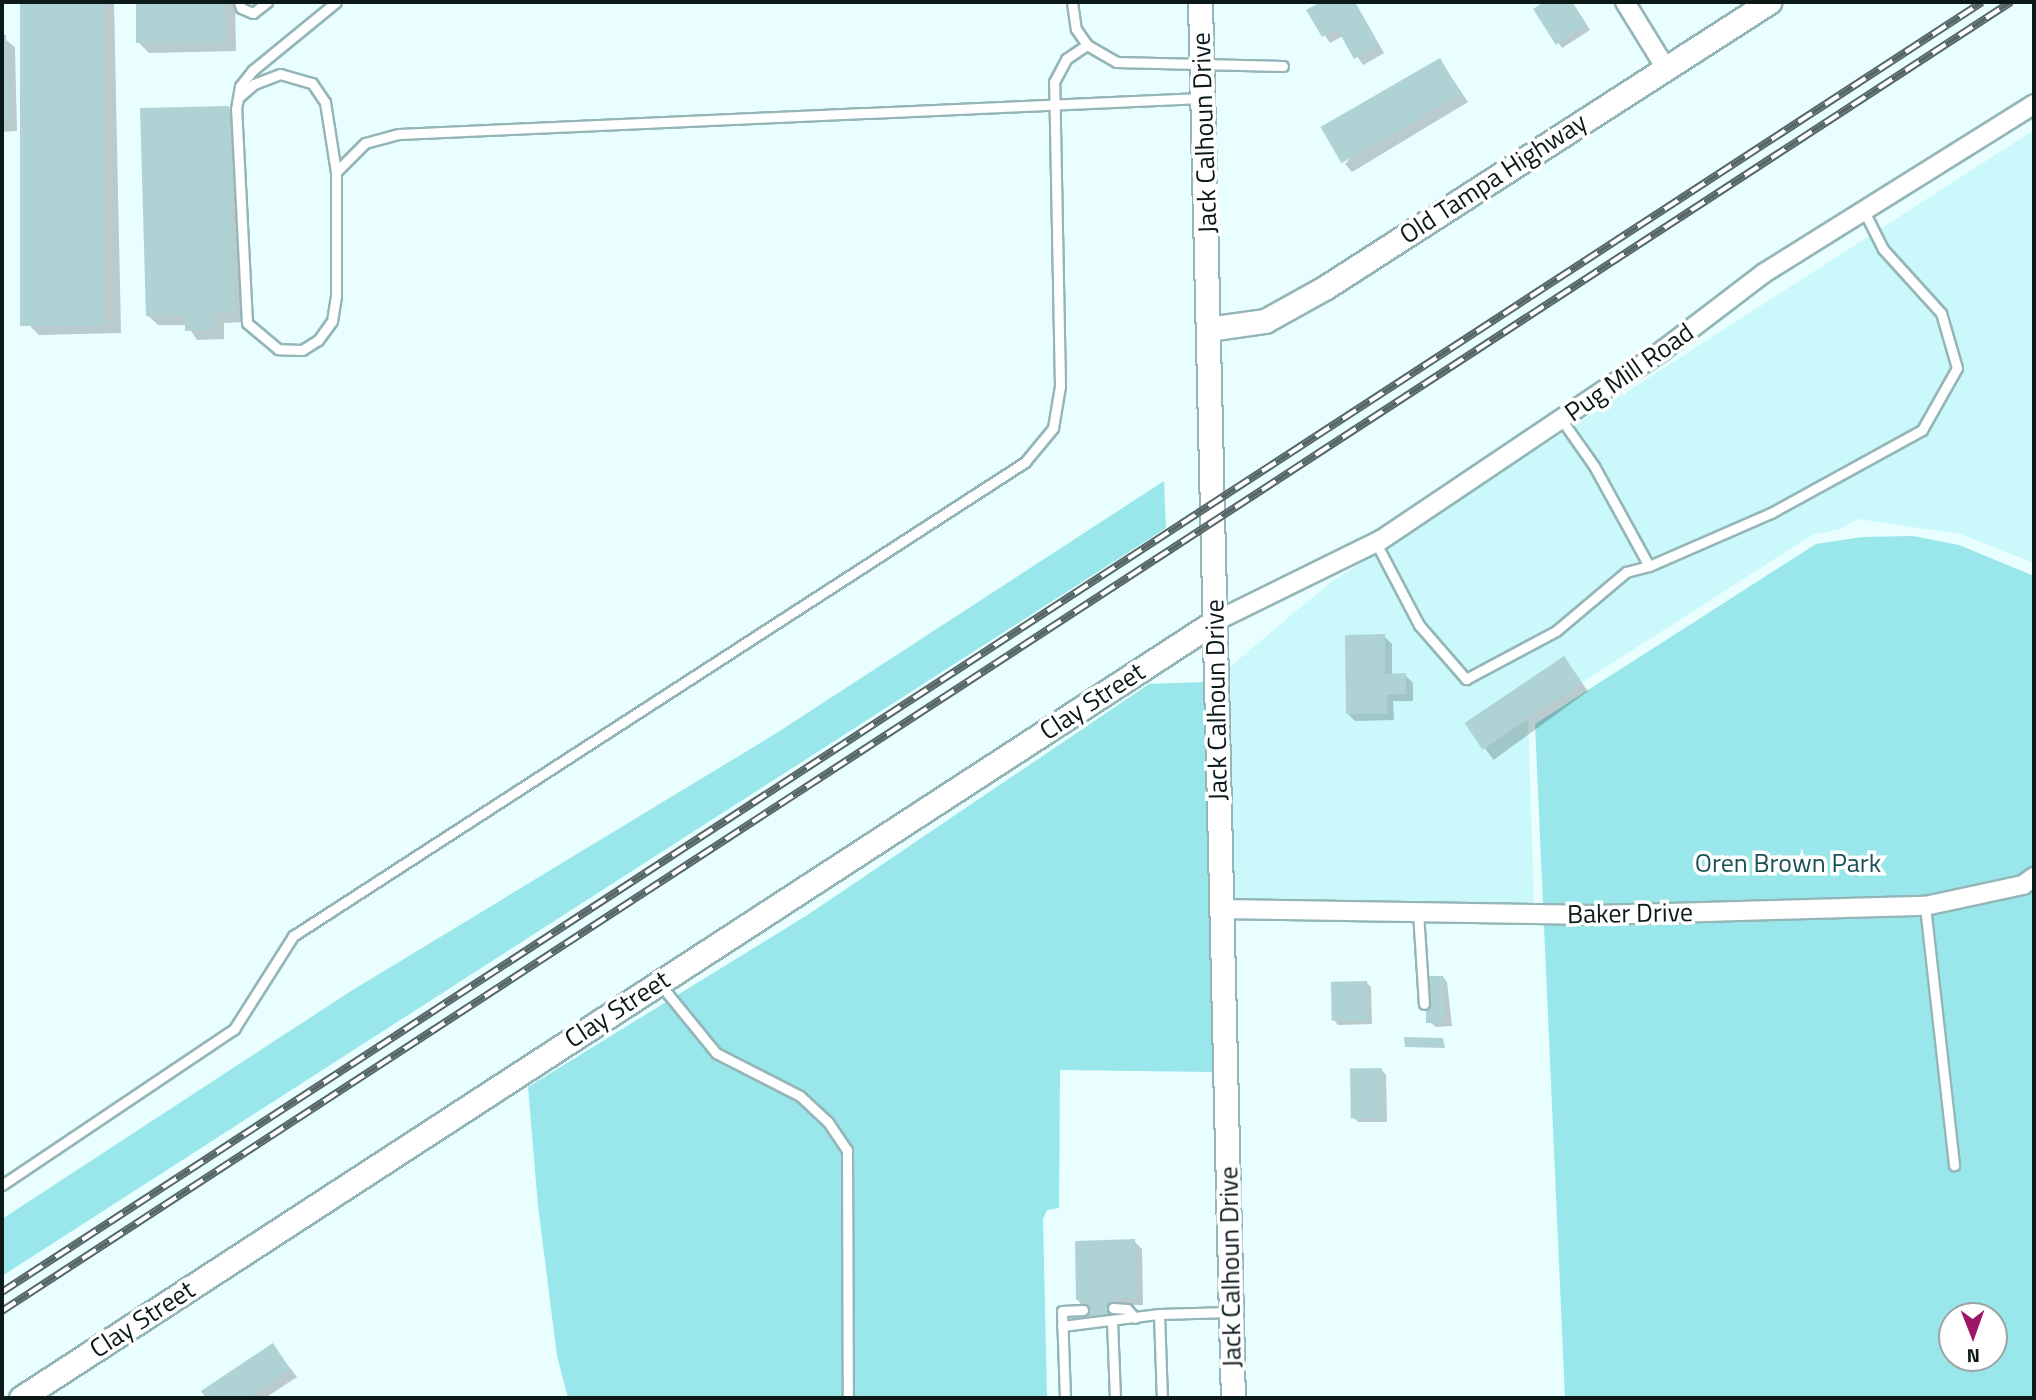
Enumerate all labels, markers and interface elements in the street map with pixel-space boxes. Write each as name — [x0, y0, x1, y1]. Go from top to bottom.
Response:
street label: Jack Calhoun Drive — [1185, 32, 1223, 234]
street label: Old Tampa Highway — [1394, 106, 1592, 250]
street label: Pug Mill Road — [1559, 316, 1699, 428]
street label: Jack Calhoun Drive — [1199, 599, 1233, 801]
street label: Clay Street — [1034, 656, 1150, 746]
park label: Oren Brown Park — [1695, 847, 1881, 879]
street label: Baker Drive — [1567, 896, 1693, 930]
street label: Clay Street — [559, 964, 675, 1054]
street label: Jack Calhoun Drive — [1213, 1166, 1247, 1368]
street label: Clay Street — [84, 1274, 200, 1364]
north arrow — [1938, 1302, 2008, 1372]
text: N — [1967, 1342, 1980, 1371]

